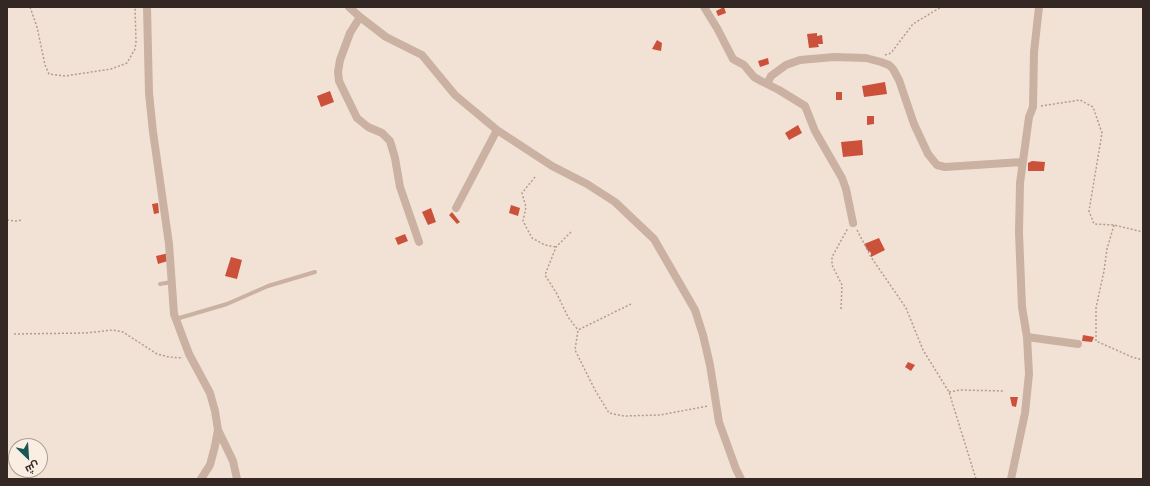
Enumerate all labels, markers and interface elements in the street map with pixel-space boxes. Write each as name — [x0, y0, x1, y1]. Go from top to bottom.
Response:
north arrow — [8, 438, 48, 478]
text: ش — [23, 459, 42, 477]

